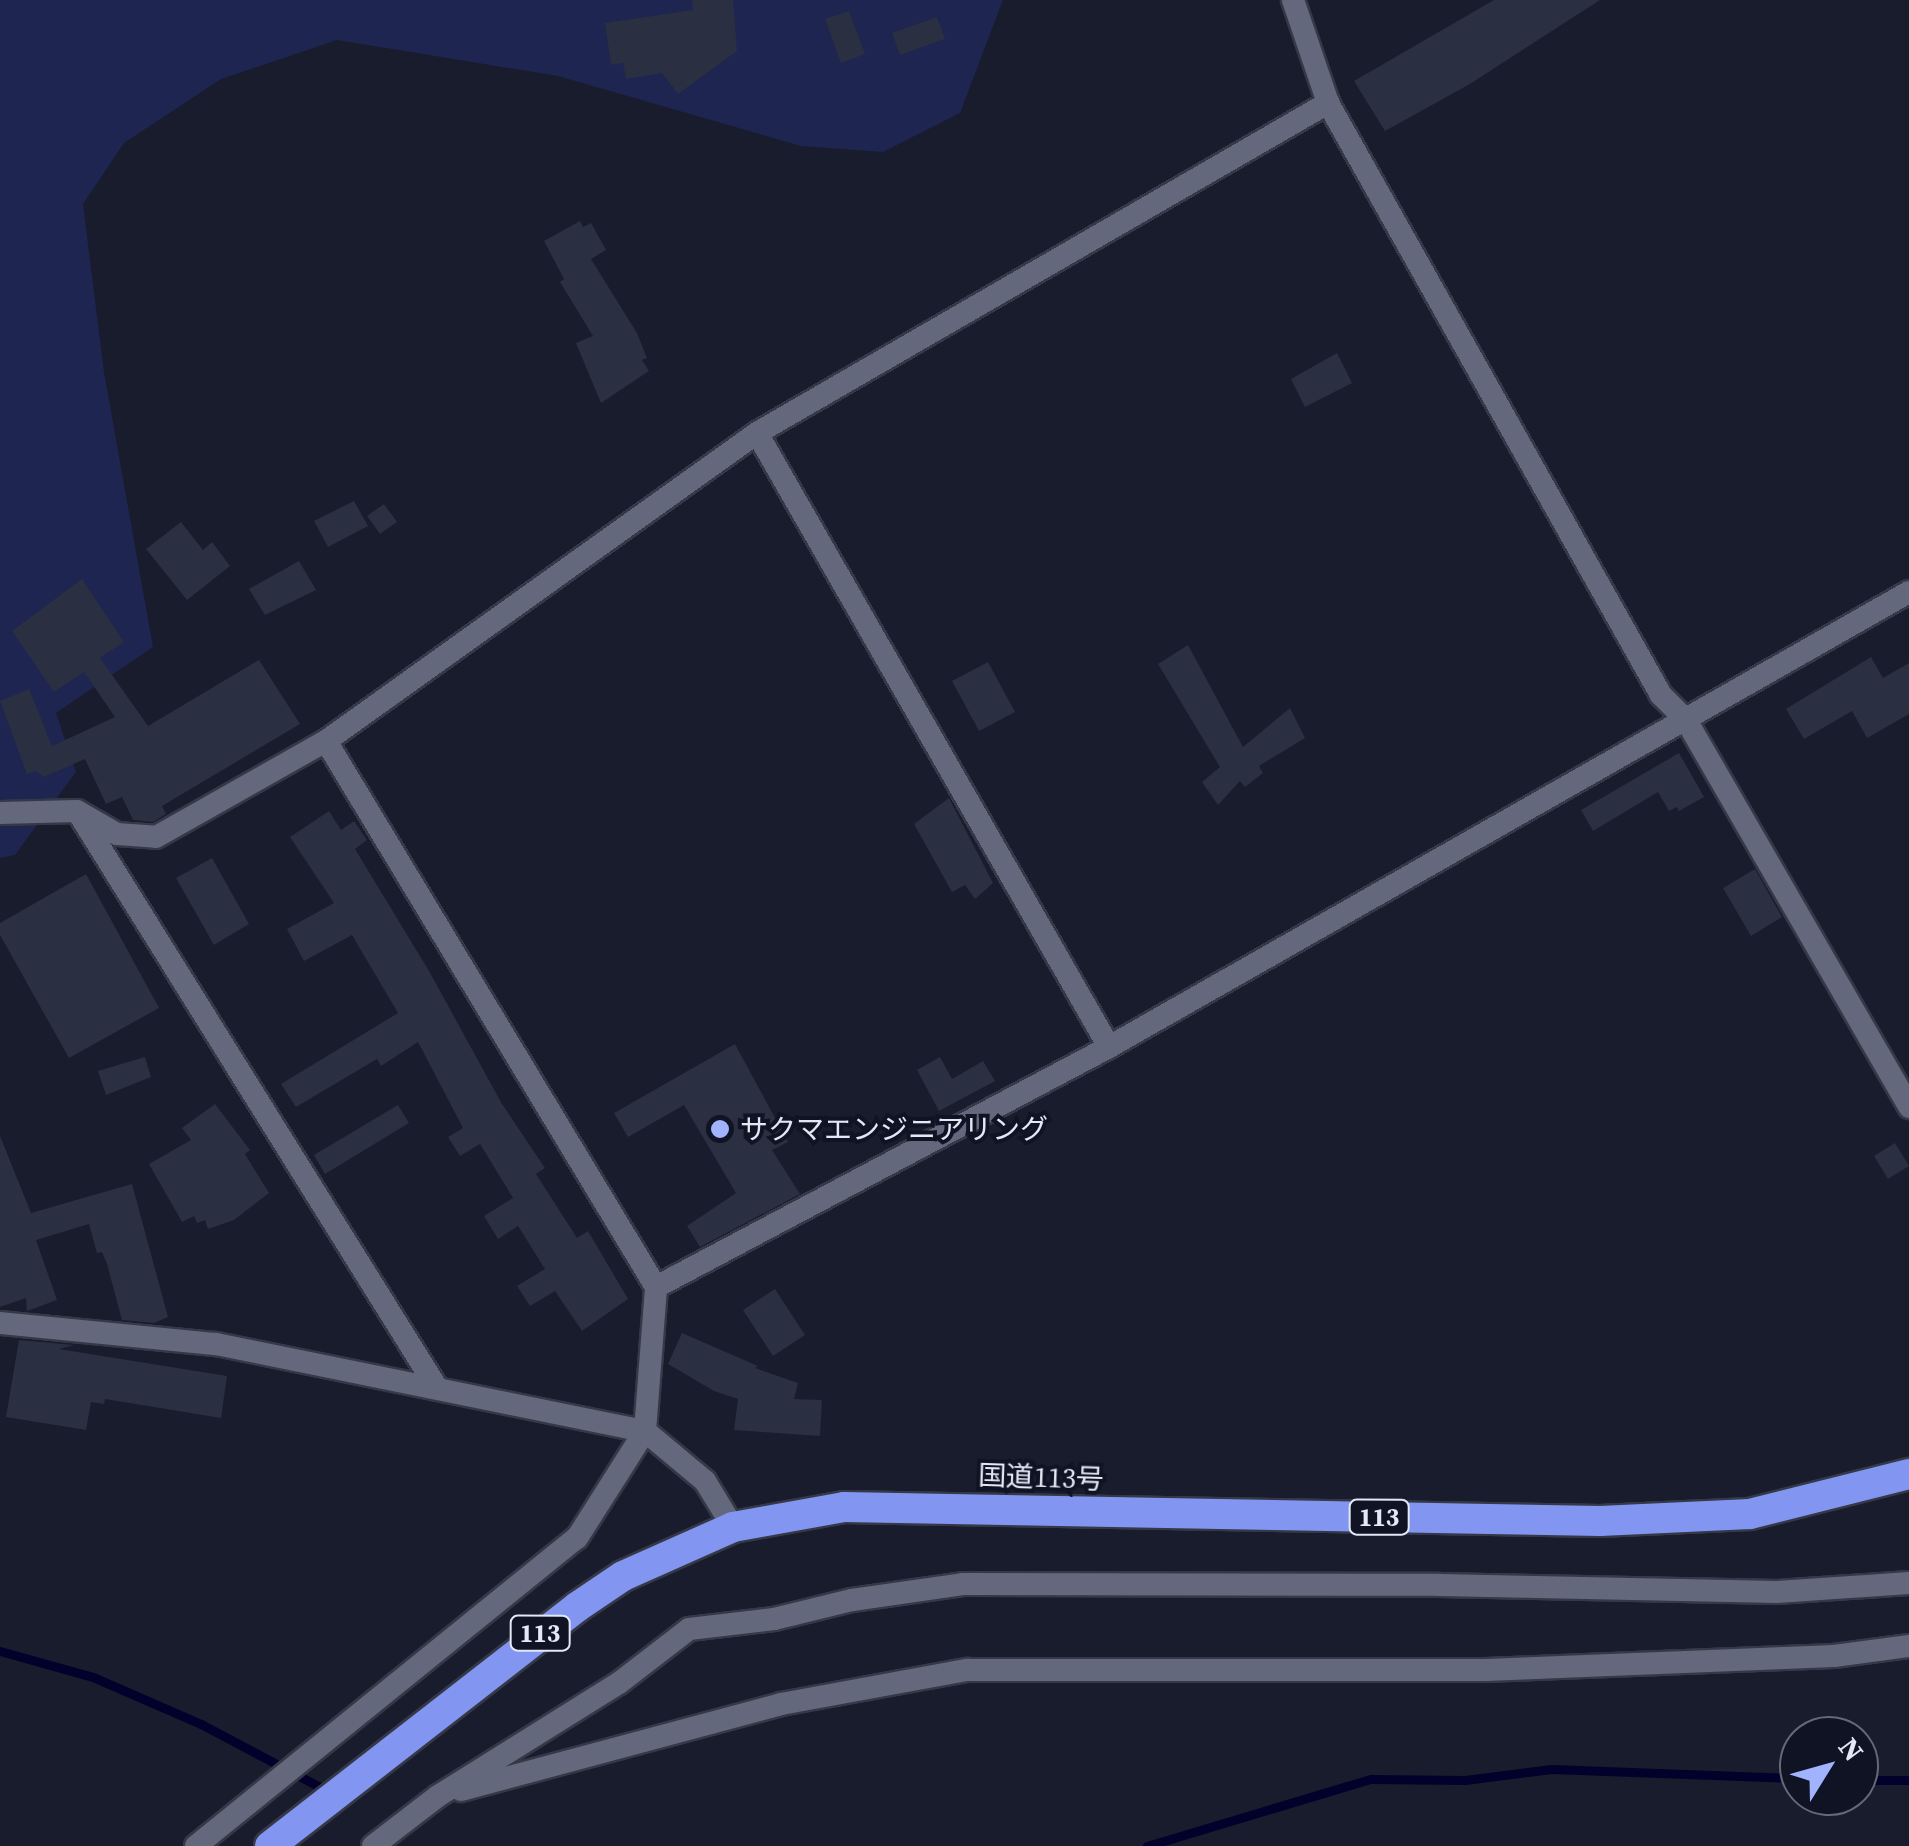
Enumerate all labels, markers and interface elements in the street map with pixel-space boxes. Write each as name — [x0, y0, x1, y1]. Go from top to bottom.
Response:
place label: サクマエンジニアリング — [740, 1112, 1048, 1146]
marker: サクマエンジニアリング — [709, 1118, 731, 1140]
street label: 国道113号 — [977, 1458, 1105, 1496]
road number: 113 — [1346, 1497, 1412, 1537]
road number: 113 — [508, 1613, 572, 1653]
north arrow — [1779, 1716, 1879, 1816]
text: N — [1830, 1730, 1873, 1769]

